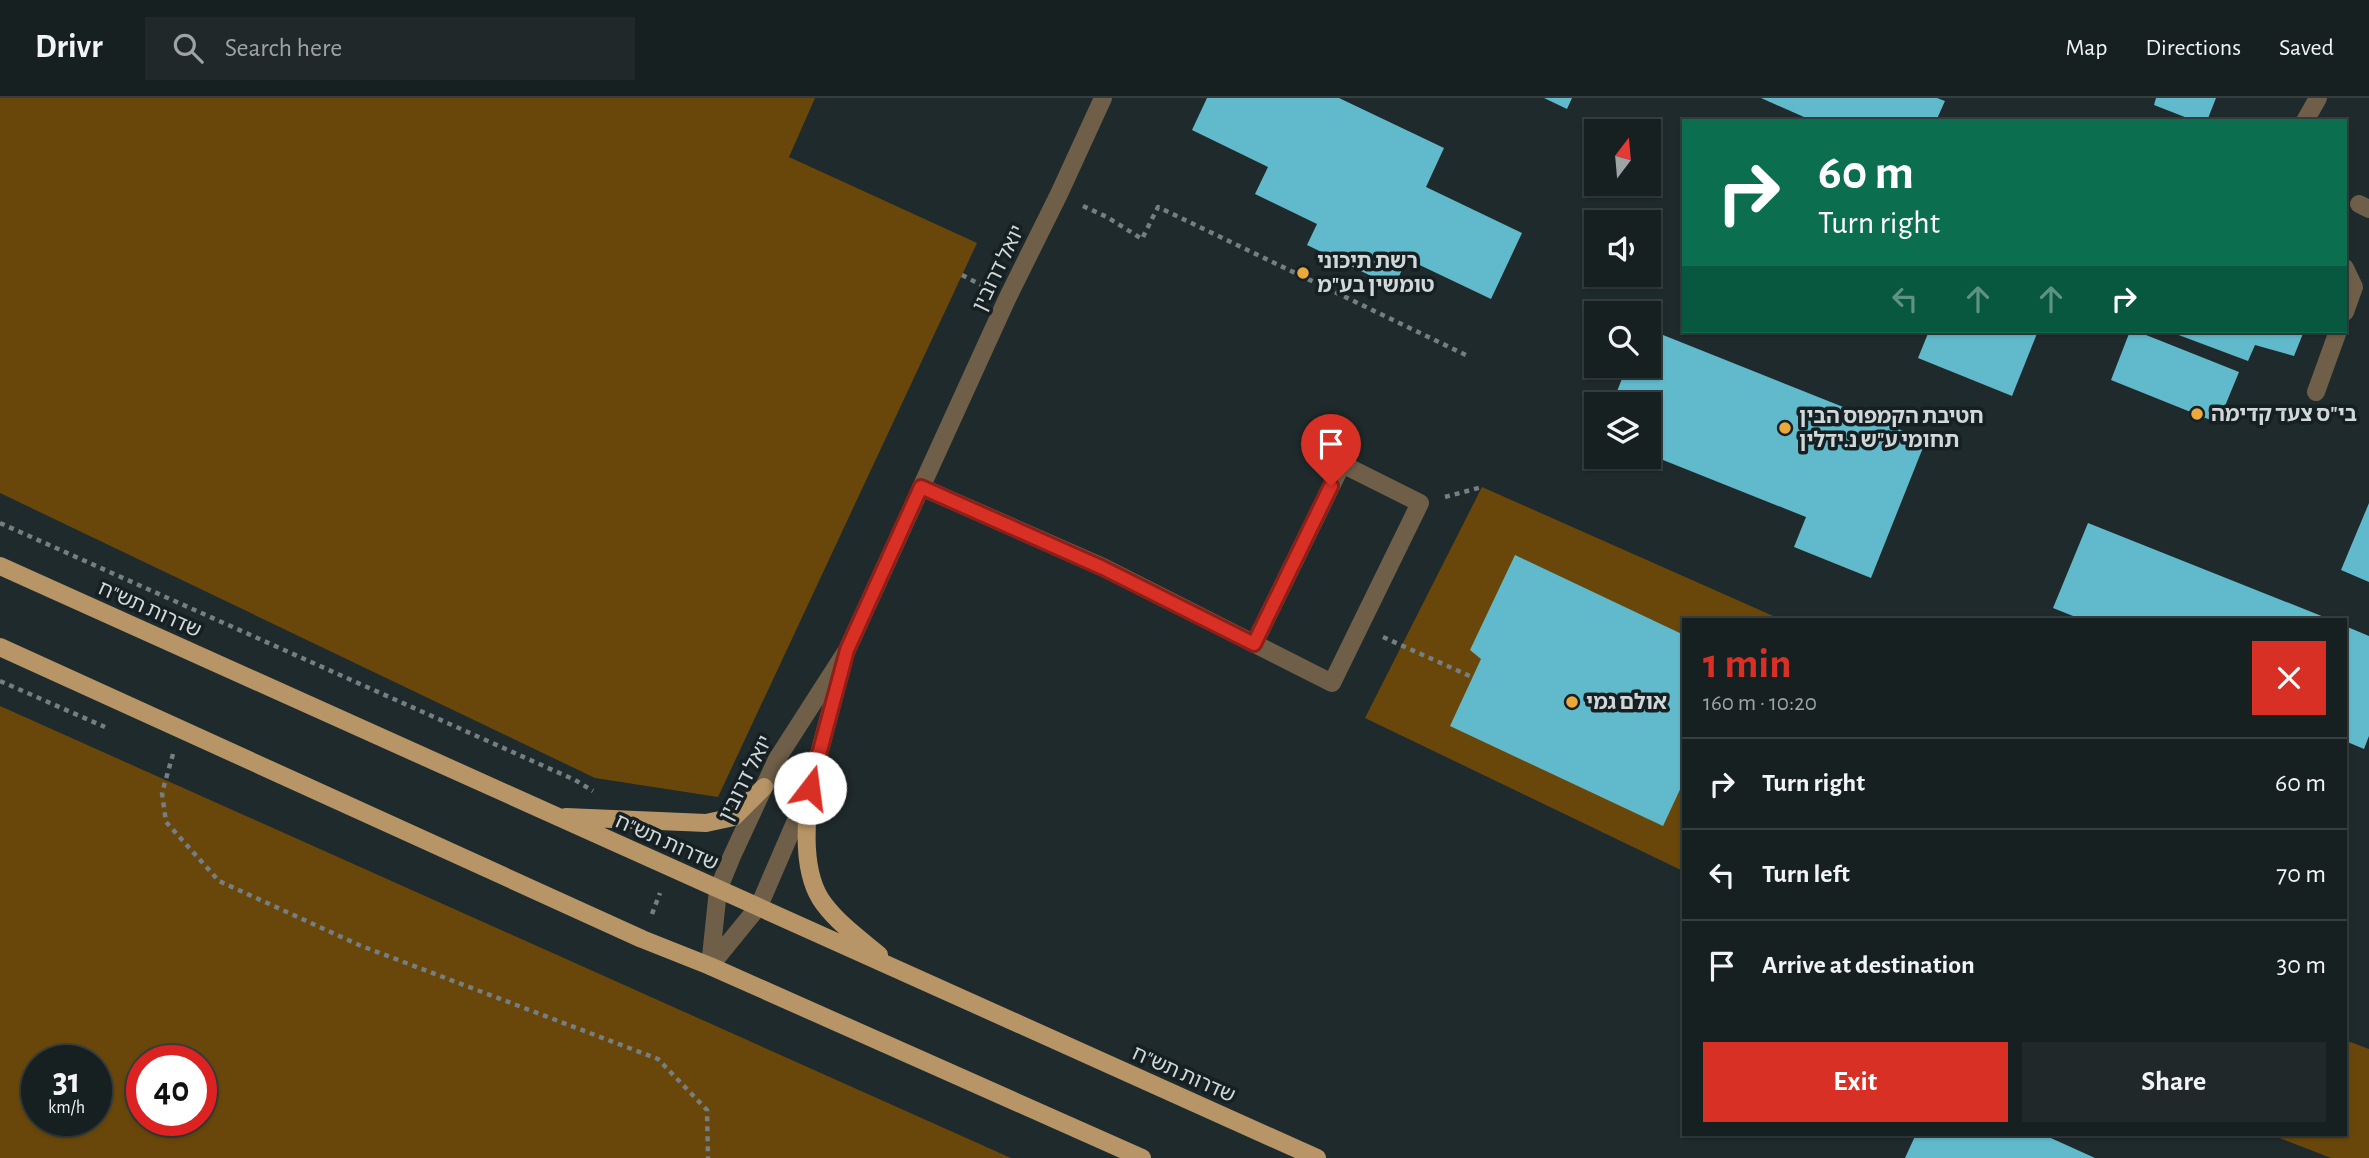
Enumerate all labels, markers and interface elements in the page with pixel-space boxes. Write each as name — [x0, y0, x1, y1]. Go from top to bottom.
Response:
search box — [145, 17, 635, 80]
icon: search — [169, 29, 207, 67]
text: Drivr — [35, 31, 103, 64]
text: Search here — [225, 35, 342, 61]
text: Map — [2065, 36, 2107, 60]
text: Directions — [2145, 36, 2241, 60]
text: Saved — [2279, 36, 2334, 60]
north arrow — [1584, 119, 1661, 196]
map controls — [1584, 119, 1661, 469]
icon: right — [1703, 147, 1794, 238]
text: 60 m — [1818, 149, 1914, 198]
text: Turn right — [1818, 207, 1940, 239]
button: sound — [1584, 210, 1661, 287]
street label: יואל דרובין — [969, 222, 1028, 315]
place label: רשת תיכוני טומשין בע"מ — [1317, 251, 1435, 296]
marker: רשת תיכוני טומשין בע"מ — [1295, 265, 1311, 281]
icon: left — [1886, 280, 1924, 318]
icon: ahead — [1959, 280, 1997, 318]
icon: ahead — [2032, 280, 2070, 318]
icon: right — [2105, 280, 2143, 318]
button: search — [1584, 301, 1661, 378]
button: layers — [1584, 392, 1661, 469]
place label: בי"ס צעד קדימה — [2211, 404, 2357, 425]
place label: חטיבת הקמפוס הבין תחומי ע"ש נ.ידלין — [1799, 406, 1984, 451]
marker: בי"ס צעד קדימה — [2189, 406, 2205, 422]
pin — [1301, 414, 1361, 486]
marker: חטיבת הקמפוס הבין תחומי ע"ש נ.ידלין — [1777, 420, 1793, 436]
icon: arrive — [1312, 425, 1350, 463]
street label: שדרות תש"ח — [95, 577, 204, 641]
button: close — [2252, 641, 2326, 715]
text: 1 min — [1703, 643, 1792, 685]
place label: אולם גמי — [1586, 692, 1667, 713]
text: 160 m · 10:20 — [1703, 692, 1817, 715]
marker: אולם גמי — [1564, 694, 1580, 710]
street label: יואל דרובין — [715, 732, 776, 824]
position arrow — [773, 751, 847, 825]
icon: right — [1703, 765, 1741, 803]
text: Turn right — [1762, 770, 1865, 796]
text: 60 m — [2275, 770, 2326, 796]
street label: שדרות תש"ח — [612, 810, 721, 874]
icon: left — [1703, 856, 1741, 894]
text: Turn left — [1762, 861, 1850, 887]
text: 70 m — [2276, 861, 2326, 887]
icon: arrive — [1703, 947, 1741, 985]
text: Arrive at destination — [1762, 952, 1975, 978]
text: 30 m — [2276, 952, 2326, 978]
street label: שדרות תש"ח — [1129, 1042, 1238, 1106]
button: Exit — [1703, 1042, 2008, 1122]
button: Share — [2022, 1042, 2326, 1122]
speed limit sign: 40 — [126, 1045, 217, 1136]
text: 31 — [53, 1064, 80, 1099]
text: km/h — [48, 1099, 85, 1117]

